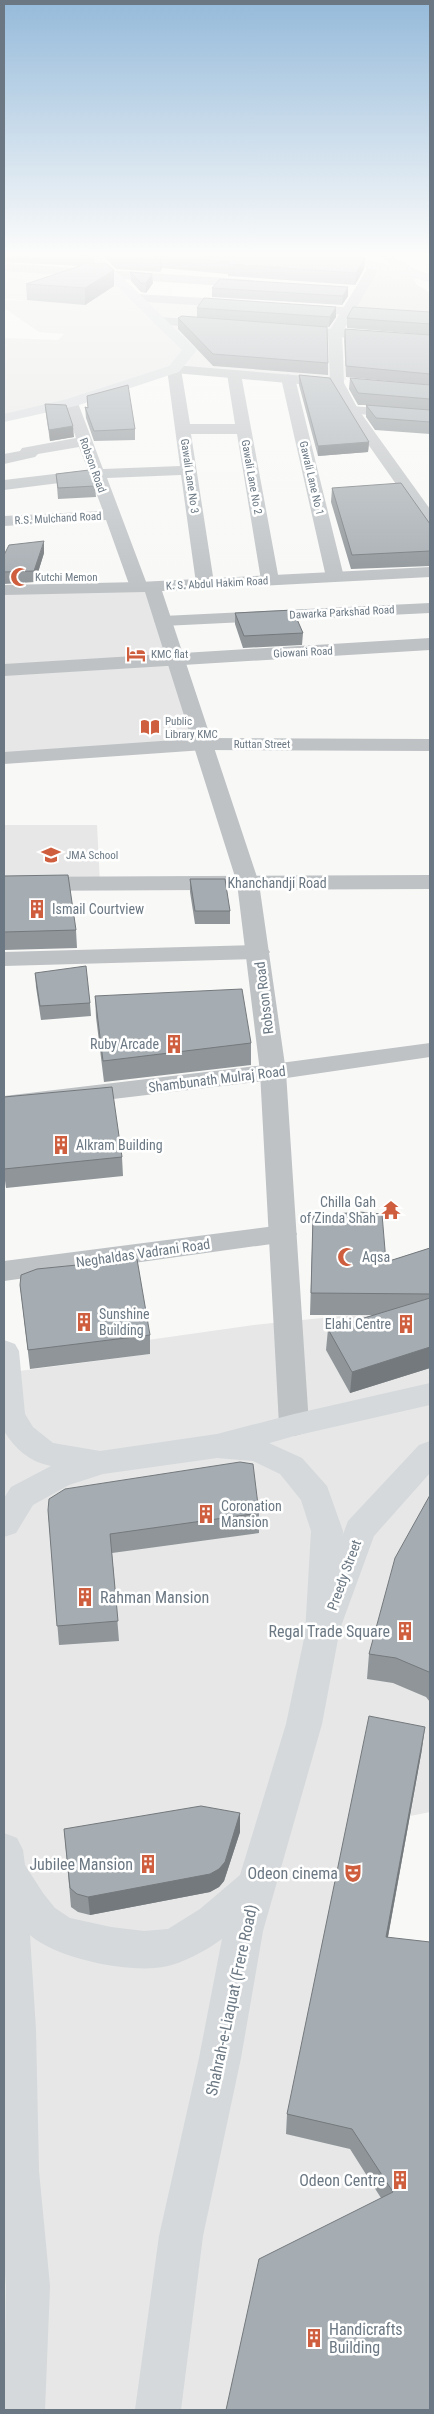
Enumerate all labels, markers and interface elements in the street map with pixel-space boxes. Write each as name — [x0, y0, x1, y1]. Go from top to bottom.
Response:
street label: Robson Road — [77, 436, 108, 494]
street label: Gawali Lane No 3 — [178, 438, 201, 514]
street label: Gawali Lane No 2 — [239, 439, 264, 515]
street label: Gawali Lane No 1 — [297, 440, 326, 516]
street label: R.S. Mulchand Road — [14, 510, 102, 527]
mosque icon: Kutchi Memon — [9, 566, 31, 588]
place label: Kutchi Memon — [35, 571, 98, 584]
street label: K. S. Abdul Hakim Road — [165, 574, 269, 593]
street label: Dawarka Parkshad Road — [289, 603, 395, 622]
hotel icon: KMC flat — [125, 643, 147, 665]
street label: Giowani Road — [273, 644, 333, 661]
place label: KMC flat — [151, 648, 188, 661]
place label: Public Library KMC — [165, 715, 218, 741]
library icon: Public Library KMC — [139, 716, 161, 738]
street label: Ruttan Street — [234, 738, 290, 751]
school or university icon: JMA School — [40, 844, 62, 866]
place label: JMA School — [66, 849, 118, 862]
street label: Khanchandji Road — [227, 875, 327, 891]
building icon: Ismail Courtview — [26, 898, 48, 920]
place label: Ismail Courtview — [52, 901, 144, 917]
street label: Robson Road — [252, 961, 276, 1035]
building icon: Ruby Arcade — [163, 1033, 185, 1055]
place label: Ruby Arcade — [90, 1036, 159, 1052]
street label: Shambunath Mulraj Road — [147, 1063, 287, 1095]
building icon: Alkram Building — [50, 1134, 72, 1156]
place label: Alkram Building — [76, 1137, 163, 1153]
place label: Chilla Gah of Zinda Shah — [300, 1194, 376, 1226]
temple icon: Chilla Gah of Zinda Shah — [380, 1199, 402, 1221]
street label: Neghaldas Vadrani Road — [75, 1236, 211, 1270]
mosque icon: Aqsa — [336, 1246, 358, 1268]
place label: Aqsa — [362, 1249, 390, 1265]
place label: Sunshine Building — [99, 1306, 150, 1338]
building icon: Sunshine Building — [73, 1311, 95, 1333]
building icon: Elahi Centre — [395, 1313, 417, 1335]
place label: Elahi Centre — [325, 1316, 391, 1332]
place label: Coronation Mansion — [221, 1498, 282, 1530]
building icon: Coronation Mansion — [195, 1503, 217, 1525]
street label: Preedy Street — [324, 1538, 364, 1612]
building icon: Rahman Mansion — [74, 1586, 96, 1608]
place label: Rahman Mansion — [100, 1588, 209, 1607]
building icon: Regal Trade Square — [394, 1620, 416, 1642]
place label: Regal Trade Square — [268, 1622, 390, 1641]
building icon: Jubilee Mansion — [137, 1853, 159, 1875]
place label: Jubilee Mansion — [29, 1855, 133, 1874]
theatre icon: Odeon cinema — [342, 1862, 364, 1884]
place label: Odeon cinema — [247, 1864, 338, 1883]
street label: Shahrah-e-Liaquat (Frere Road) — [202, 1903, 261, 2098]
building icon: Odeon Centre — [389, 2169, 411, 2191]
place label: Odeon Centre — [299, 2171, 385, 2190]
place label: Handicrafts Building — [329, 2320, 403, 2357]
building icon: Handicrafts Building — [303, 2327, 325, 2349]

